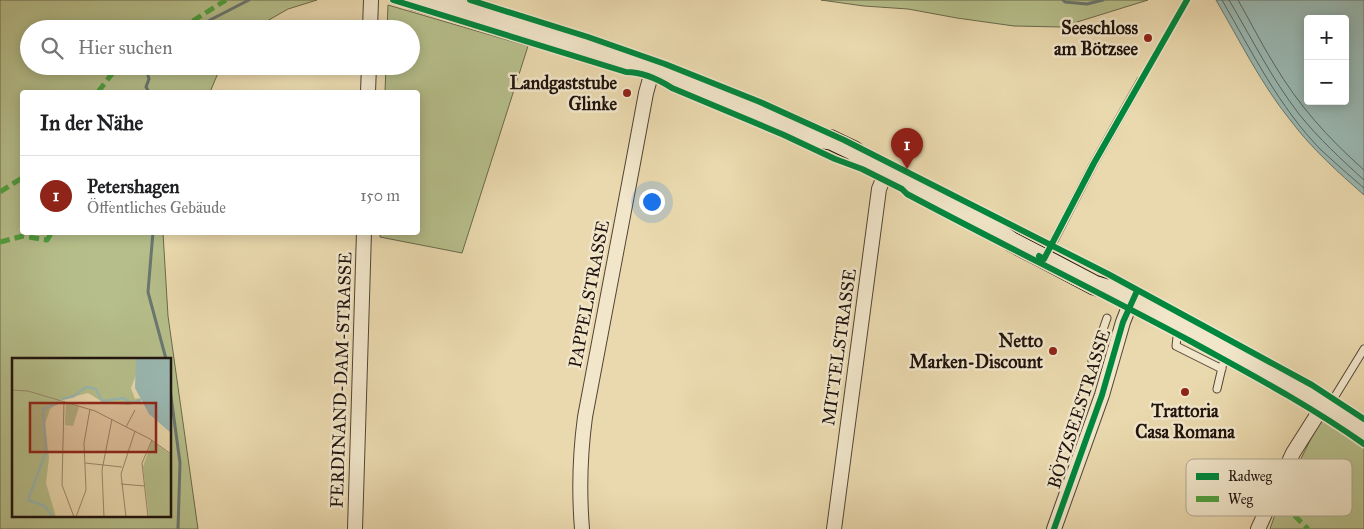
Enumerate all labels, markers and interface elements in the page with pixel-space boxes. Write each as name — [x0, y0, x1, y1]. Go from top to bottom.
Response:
map controls — [1304, 15, 1349, 105]
button: + — [1304, 15, 1349, 60]
place label: Seeschloss am Bötzsee — [1054, 17, 1138, 60]
search box — [20, 20, 420, 75]
marker: Seeschloss am Bötzsee — [1142, 32, 1154, 44]
icon: search — [38, 34, 66, 62]
text: Hier suchen — [78, 36, 172, 59]
button: − — [1304, 60, 1349, 105]
place label: Landgaststube Glinke — [510, 72, 618, 115]
marker: Landgaststube Glinke — [621, 87, 633, 99]
text: In der Nähe — [40, 110, 143, 136]
pin: 1 — [891, 128, 923, 169]
text: Petershagen — [87, 175, 180, 198]
text: 1 — [53, 186, 59, 205]
text: 150 m — [360, 186, 400, 205]
your location — [639, 189, 665, 215]
text: Öffentliches Gebäude — [87, 198, 226, 217]
street label: PAPPELSTRASSE — [564, 218, 614, 370]
street label: FERDINAND-DAM-STRASSE — [326, 252, 356, 508]
street label: MITTELSTRASSE — [817, 267, 861, 427]
street label: BÖTZSEESTRASSE — [1042, 326, 1115, 492]
place label: Netto Marken-Discount — [909, 330, 1044, 373]
marker: Netto Marken-Discount — [1047, 345, 1059, 357]
inset map — [12, 358, 171, 516]
marker: Trattoria Casa Romana — [1179, 386, 1191, 398]
place label: Trattoria Casa Romana — [1135, 400, 1235, 443]
legend — [1186, 459, 1352, 516]
text: Radweg — [1228, 468, 1273, 485]
text: Weg — [1228, 491, 1254, 508]

